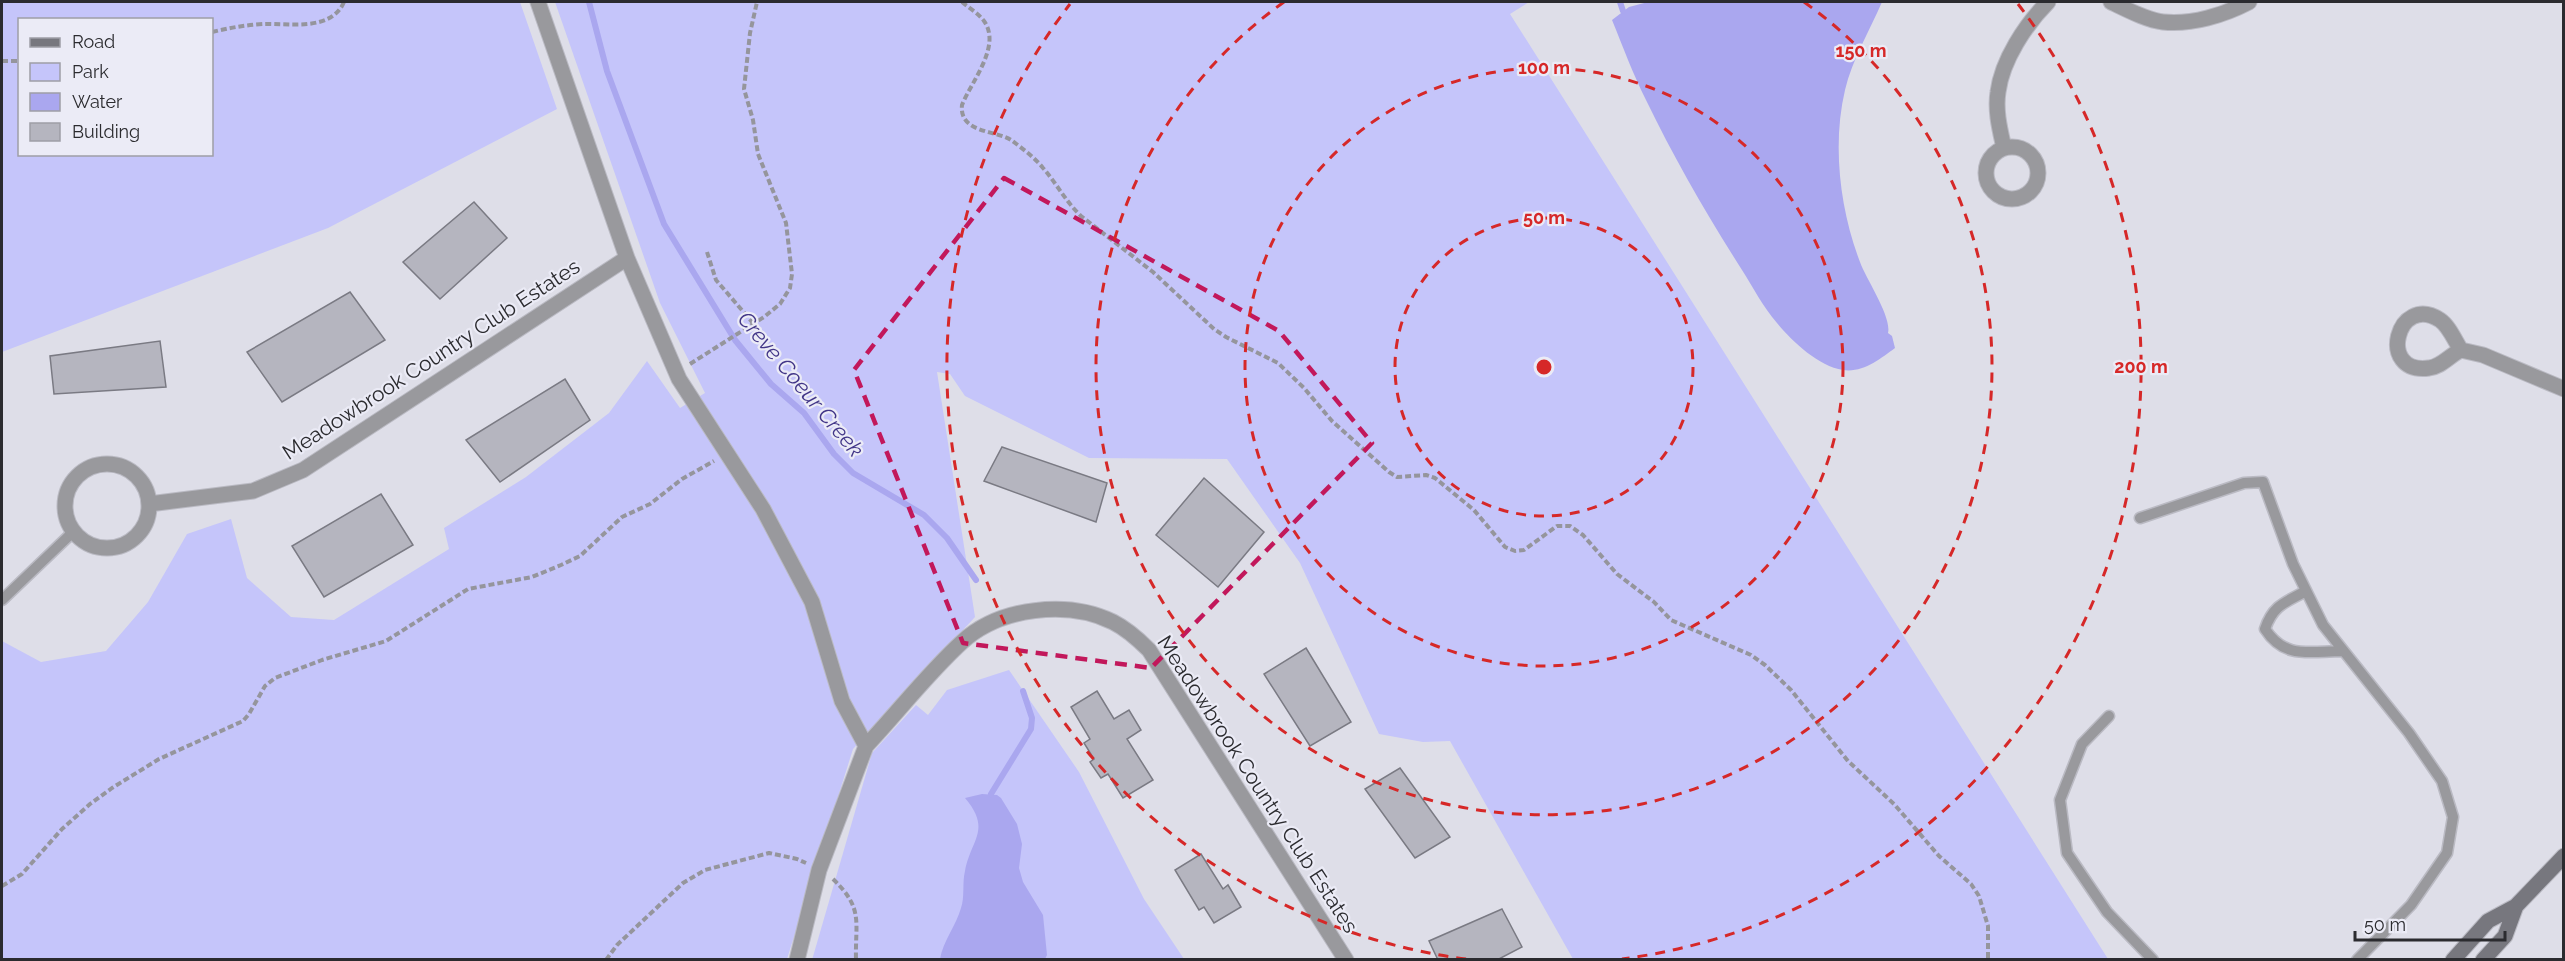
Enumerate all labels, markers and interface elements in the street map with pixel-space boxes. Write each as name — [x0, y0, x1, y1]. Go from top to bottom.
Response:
legend — [18, 18, 213, 156]
text: Road — [72, 31, 115, 52]
text: 150 m — [1836, 40, 1887, 61]
text: 100 m — [1518, 57, 1570, 78]
text: Park — [72, 61, 109, 82]
text: Water — [72, 91, 123, 112]
text: Building — [72, 121, 140, 142]
text: 50 m — [1523, 207, 1565, 228]
street label: Meadowbrook Country Club Estates — [278, 253, 584, 465]
water label: Creve Coeur Creek — [733, 306, 870, 462]
text: 200 m — [2114, 356, 2168, 377]
centre of rings — [1534, 357, 1554, 377]
street label: Meadowbrook Country Club Estates — [1152, 631, 1364, 937]
scale bar — [2355, 904, 2505, 942]
text: 50 m — [2364, 914, 2406, 935]

